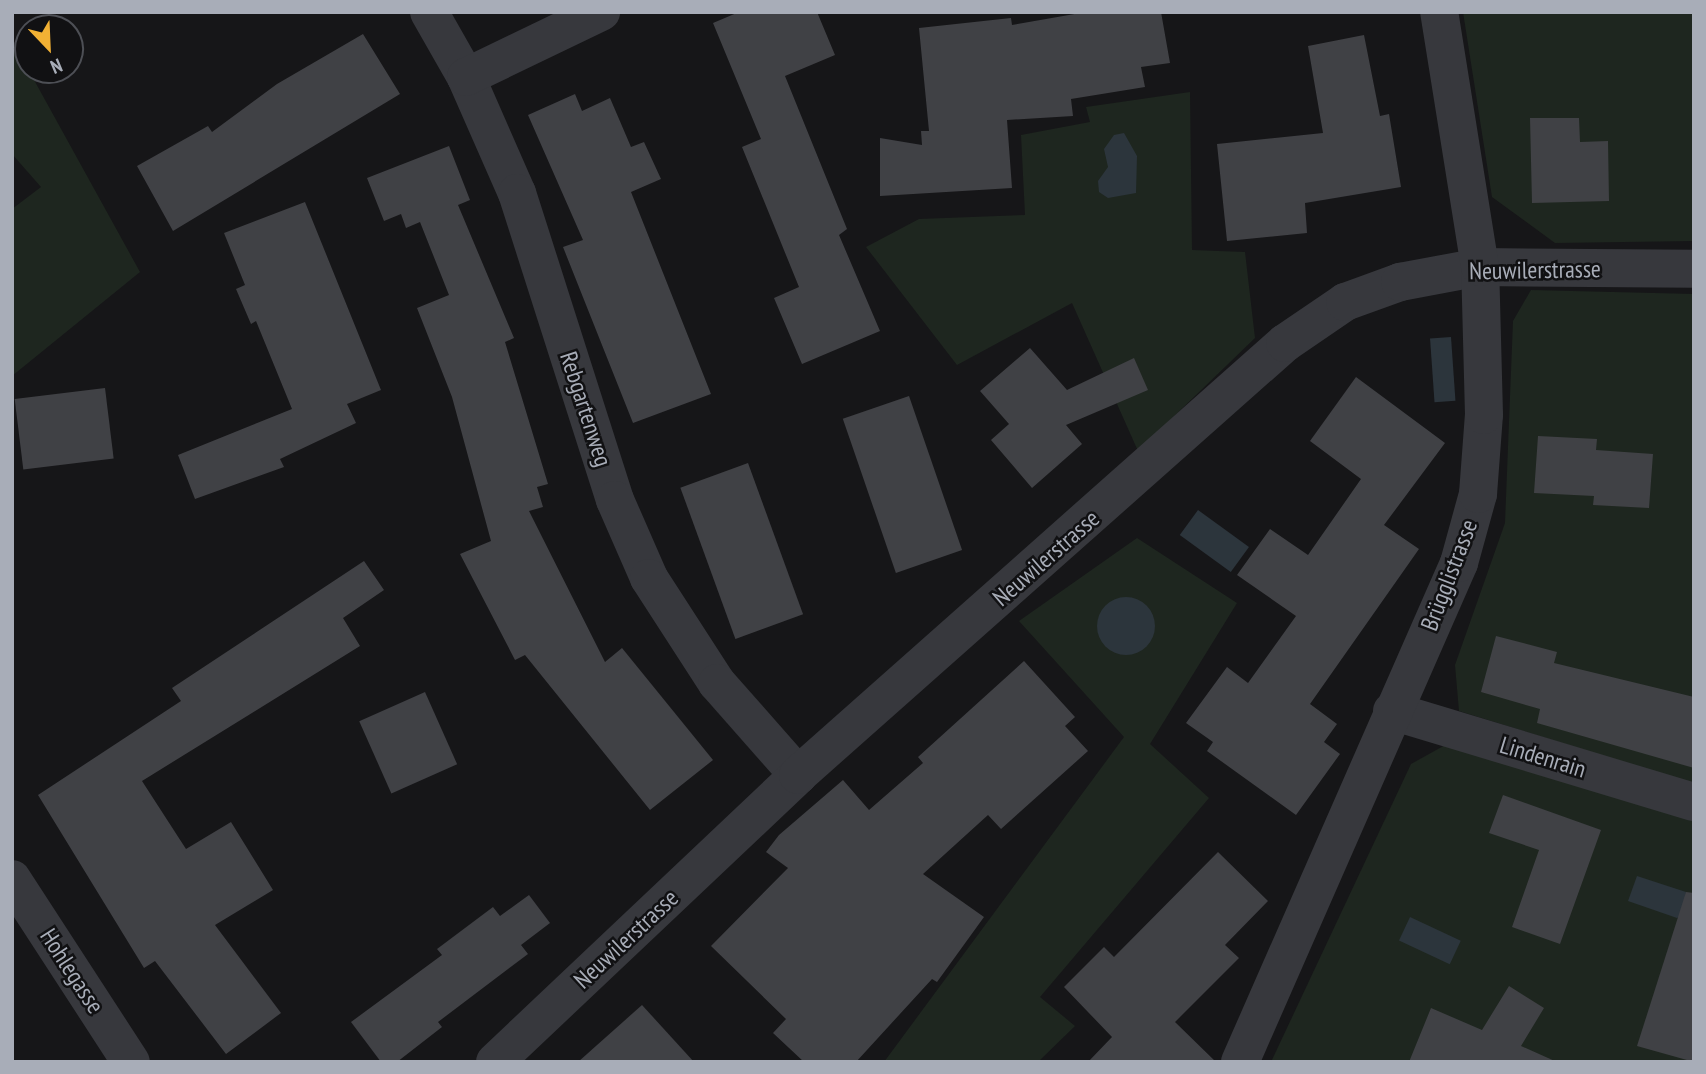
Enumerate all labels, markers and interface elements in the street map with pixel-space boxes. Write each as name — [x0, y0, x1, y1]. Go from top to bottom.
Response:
north arrow — [14, 14, 84, 84]
text: N — [47, 53, 66, 80]
street label: Neuwilerstrasse — [1469, 254, 1601, 286]
street label: Rebgartenweg — [554, 348, 618, 470]
street label: Neuwilerstrasse — [987, 504, 1105, 612]
street label: Brügglistrasse — [1415, 515, 1483, 635]
street label: Lindenrain — [1496, 730, 1590, 784]
street label: Neuwilerstrasse — [568, 884, 684, 994]
street label: Hohlegasse — [34, 923, 110, 1019]

